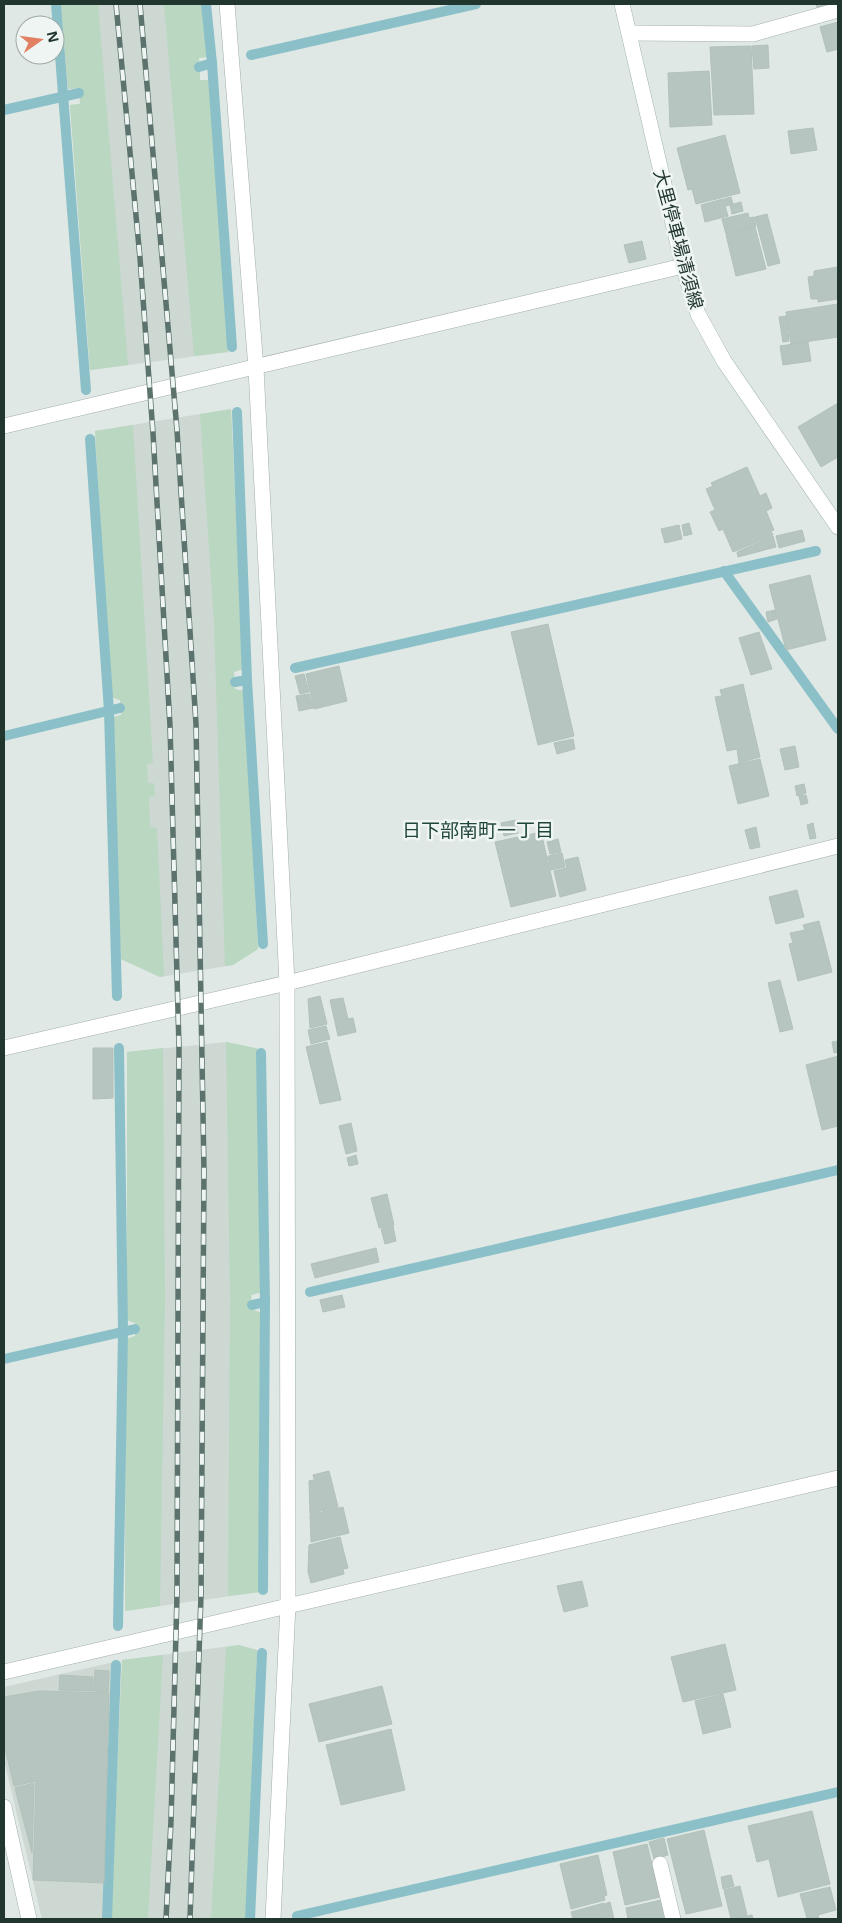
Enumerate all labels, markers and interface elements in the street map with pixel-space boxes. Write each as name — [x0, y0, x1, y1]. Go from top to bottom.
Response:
north arrow — [15, 15, 65, 65]
text: N — [43, 29, 64, 45]
street label: 大里停車場清須線 — [649, 166, 709, 312]
district label: 日下部南町一丁目 — [402, 817, 554, 843]

